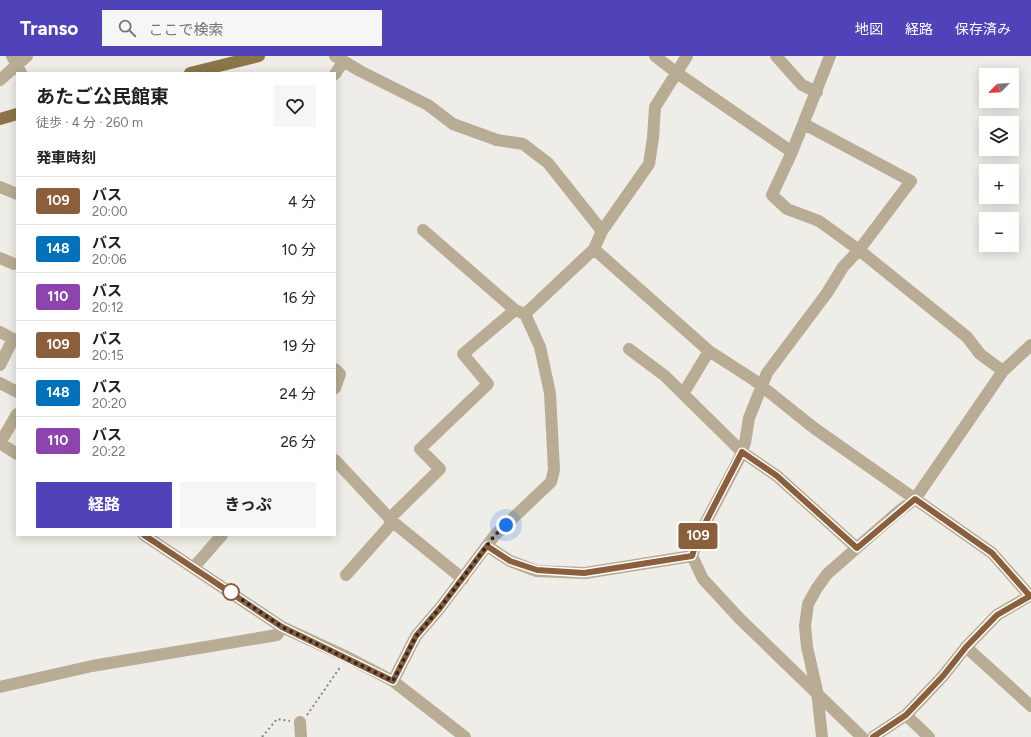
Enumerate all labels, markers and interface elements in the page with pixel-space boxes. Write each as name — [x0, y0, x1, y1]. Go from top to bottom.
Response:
search box — [102, 10, 382, 46]
text: Transo — [20, 17, 78, 40]
icon: search — [116, 17, 138, 39]
text: ここで検索 — [148, 21, 223, 39]
text: 地図 — [855, 21, 883, 38]
text: 経路 — [905, 21, 933, 38]
text: 保存済み — [955, 21, 1011, 38]
north arrow — [979, 68, 1019, 108]
map controls — [979, 68, 1019, 252]
text: あたご公民館東 — [36, 85, 169, 108]
button: heart — [274, 85, 316, 127]
text: 徒歩 · 4 分 · 260 m — [36, 115, 143, 130]
button: layers — [979, 116, 1019, 156]
text: 発車時刻 — [36, 149, 96, 167]
button: + — [979, 164, 1019, 204]
text: バス — [92, 186, 122, 204]
text: 109 — [46, 192, 70, 209]
text: 4 分 — [288, 193, 316, 211]
text: 20:00 — [92, 204, 128, 219]
button: − — [979, 212, 1019, 252]
text: バス — [92, 234, 122, 252]
text: 148 — [46, 240, 70, 257]
text: 10 分 — [281, 241, 316, 259]
text: 20:06 — [92, 252, 127, 267]
text: バス — [92, 282, 122, 300]
text: 110 — [48, 288, 68, 305]
text: 16 分 — [283, 289, 316, 307]
text: 20:12 — [92, 300, 124, 315]
text: バス — [92, 330, 122, 348]
text: 109 — [46, 336, 70, 353]
text: 19 分 — [283, 337, 316, 355]
text: 20:15 — [92, 348, 124, 363]
text: バス — [92, 378, 122, 396]
text: 148 — [46, 384, 70, 401]
text: 24 分 — [280, 385, 316, 403]
text: 20:20 — [92, 396, 127, 411]
text: バス — [92, 426, 122, 444]
text: 110 — [48, 432, 68, 449]
text: 26 分 — [280, 433, 316, 451]
text: 20:22 — [92, 444, 125, 459]
button: 経路 — [36, 482, 172, 528]
button: きっぷ — [180, 482, 316, 528]
your location — [496, 515, 516, 535]
line badge: 109 — [675, 523, 721, 549]
text: 109 — [686, 527, 710, 544]
unlabelled marker — [222, 583, 240, 601]

